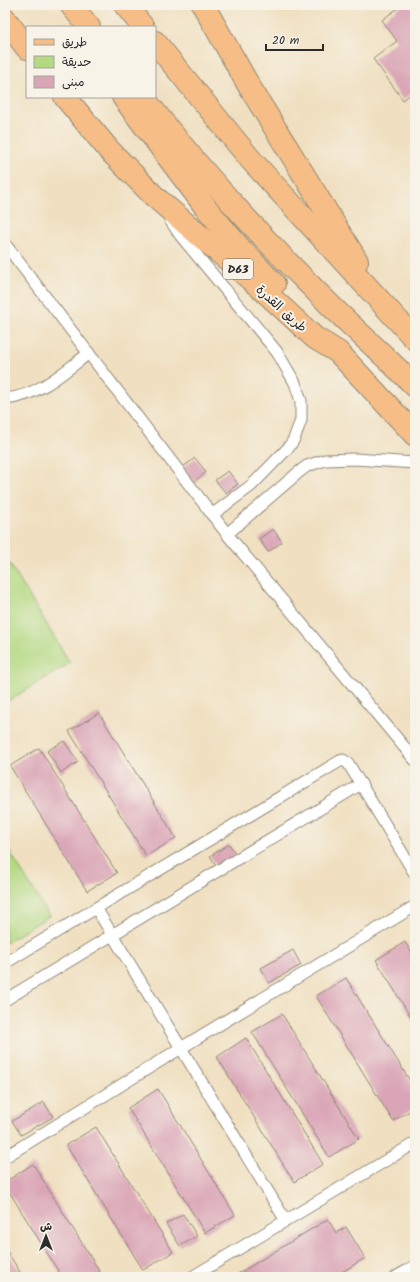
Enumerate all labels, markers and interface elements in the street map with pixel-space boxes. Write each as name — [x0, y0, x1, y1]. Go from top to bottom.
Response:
legend — [26, 26, 156, 98]
scale bar — [266, 26, 323, 52]
text: 20 m — [272, 31, 300, 50]
text: طريق — [62, 33, 87, 52]
text: حديقة — [62, 53, 91, 72]
text: مبنى — [62, 73, 85, 92]
road number: D63 — [223, 259, 253, 279]
street label: طريق القدرة — [251, 280, 311, 338]
north arrow — [26, 1216, 66, 1256]
text: ش — [40, 1218, 52, 1236]

